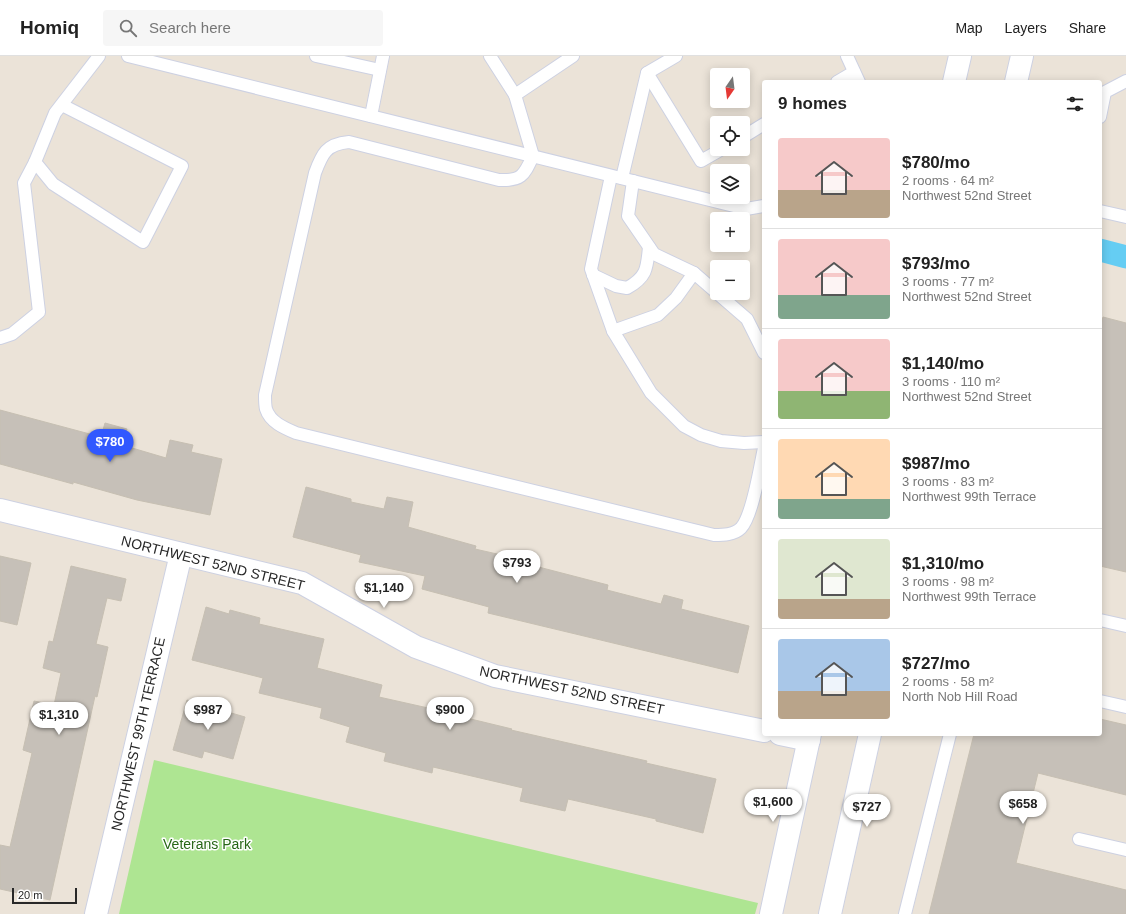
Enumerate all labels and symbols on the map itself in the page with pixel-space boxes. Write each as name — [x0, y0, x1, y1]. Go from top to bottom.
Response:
north arrow — [710, 68, 750, 108]
pin: $780 — [86, 429, 134, 463]
street label: NORTHWEST 52ND STREET — [120, 532, 307, 594]
pin: $793 — [493, 550, 541, 584]
pin: $1,140 — [351, 575, 417, 609]
street label: NORTHWEST 99TH TERRACE — [108, 636, 168, 832]
street label: NORTHWEST 52ND STREET — [478, 663, 666, 718]
pin: $987 — [184, 697, 232, 731]
pin: $900 — [426, 697, 474, 731]
pin: $1,310 — [26, 702, 92, 736]
pin: $1,600 — [740, 789, 806, 823]
pin: $658 — [999, 791, 1047, 825]
pin: $727 — [843, 794, 891, 828]
park label: Veterans Park — [163, 836, 252, 852]
scale bar — [12, 886, 77, 905]

